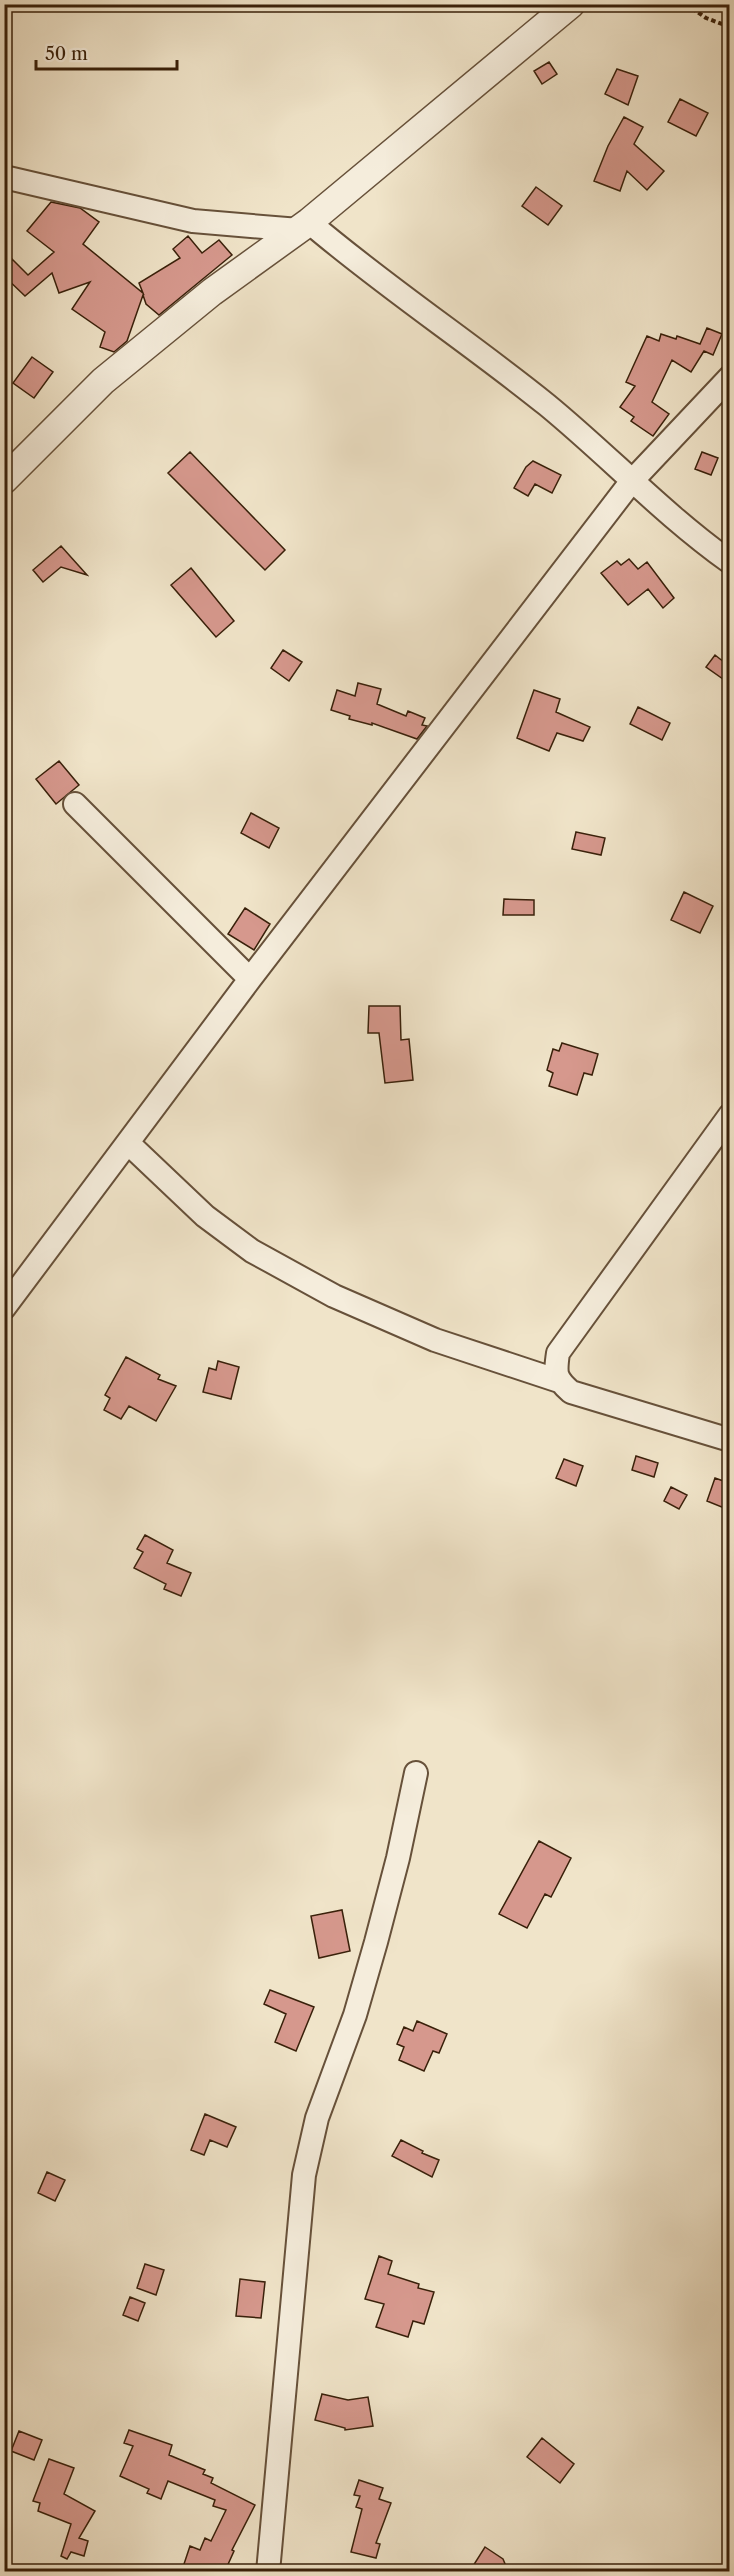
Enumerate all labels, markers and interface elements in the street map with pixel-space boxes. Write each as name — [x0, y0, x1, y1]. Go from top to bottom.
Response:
scale bar — [36, 33, 177, 71]
text: 50 m — [45, 43, 88, 65]

